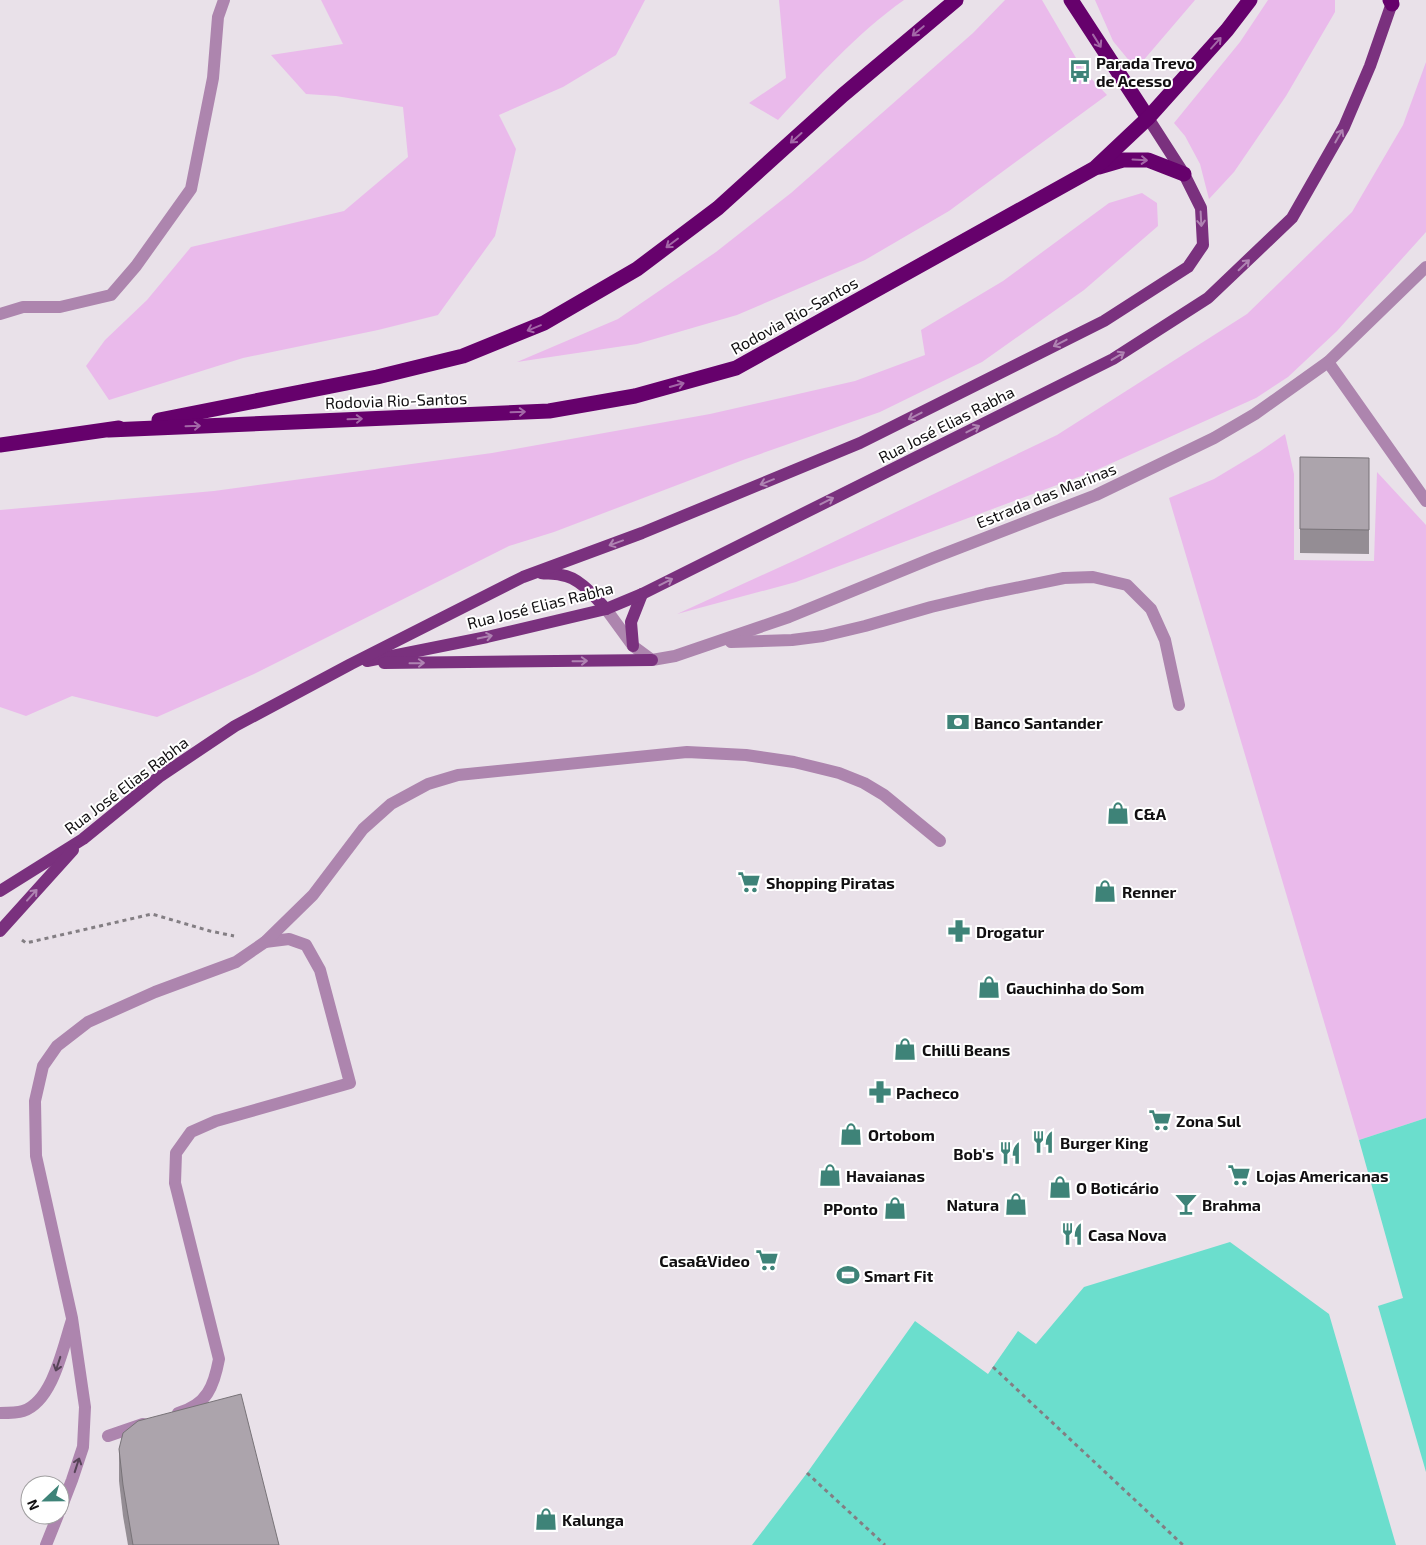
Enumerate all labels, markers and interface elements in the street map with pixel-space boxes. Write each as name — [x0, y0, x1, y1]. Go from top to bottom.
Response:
one-way arrow — [912, 26, 925, 37]
one-way arrow — [1092, 34, 1102, 48]
one-way arrow — [1210, 36, 1222, 49]
place label: Parada Trevo de Acesso — [1096, 53, 1195, 90]
bus stop icon: Parada Trevo de Acesso — [1067, 58, 1093, 84]
one-way arrow — [1335, 129, 1345, 143]
one-way arrow — [789, 132, 802, 144]
one-way arrow — [1132, 155, 1148, 164]
one-way arrow — [1197, 211, 1206, 227]
one-way arrow — [665, 238, 679, 248]
one-way arrow — [1237, 259, 1250, 271]
street label: Rodovia Rio-Santos — [727, 272, 861, 358]
one-way arrow — [527, 323, 542, 333]
one-way arrow — [1053, 339, 1068, 348]
one-way arrow — [1110, 350, 1124, 360]
one-way arrow — [669, 379, 685, 389]
street label: Rua José Elias Rabha — [875, 382, 1017, 466]
street label: Rodovia Rio-Santos — [325, 388, 467, 412]
one-way arrow — [510, 407, 526, 417]
one-way arrow — [908, 412, 923, 421]
one-way arrow — [347, 414, 363, 424]
one-way arrow — [184, 421, 201, 431]
one-way arrow — [965, 424, 980, 434]
street label: Estrada das Marinas — [973, 458, 1119, 532]
one-way arrow — [759, 478, 775, 487]
one-way arrow — [819, 496, 834, 506]
one-way arrow — [609, 539, 624, 548]
one-way arrow — [658, 577, 673, 586]
street label: Rua José Elias Rabha — [465, 578, 615, 632]
one-way arrow — [476, 632, 492, 641]
one-way arrow — [572, 656, 588, 666]
one-way arrow — [409, 658, 425, 668]
bank icon: Banco Santander — [945, 709, 971, 735]
place label: Banco Santander — [974, 713, 1103, 732]
street label: Rua José Elias Rabha — [60, 732, 192, 838]
shop icon: C&A — [1105, 800, 1131, 826]
place label: C&A — [1134, 804, 1167, 823]
supermarket icon: Shopping Piratas — [736, 869, 762, 895]
place label: Shopping Piratas — [766, 873, 895, 892]
shop icon: Renner — [1092, 878, 1118, 904]
place label: Renner — [1122, 882, 1177, 901]
one-way arrow — [26, 888, 38, 901]
pharmacy icon: Drogatur — [946, 918, 972, 944]
place label: Drogatur — [976, 922, 1044, 941]
shop icon: Gauchinha do Som — [976, 974, 1002, 1000]
place label: Gauchinha do Som — [1006, 978, 1144, 997]
shop icon: Chilli Beans — [892, 1036, 918, 1062]
place label: Chilli Beans — [922, 1040, 1010, 1059]
pharmacy icon: Pacheco — [867, 1079, 893, 1105]
place label: Pacheco — [896, 1083, 959, 1102]
supermarket icon: Zona Sul — [1147, 1107, 1173, 1133]
place label: Zona Sul — [1176, 1111, 1242, 1130]
shop icon: Ortobom — [838, 1121, 864, 1147]
place label: Ortobom — [868, 1125, 935, 1144]
restaurant icon: Burger King — [1030, 1129, 1056, 1155]
place label: Burger King — [1060, 1133, 1149, 1152]
restaurant icon: Bob's — [997, 1140, 1023, 1166]
place label: Bob's — [953, 1144, 994, 1163]
shop icon: Havaianas — [817, 1162, 843, 1188]
supermarket icon: Lojas Americanas — [1226, 1162, 1252, 1188]
place label: Havaianas — [846, 1166, 925, 1185]
place label: Lojas Americanas — [1256, 1166, 1388, 1185]
shop icon: O Boticário — [1047, 1174, 1073, 1200]
place label: O Boticário — [1076, 1178, 1159, 1197]
shop icon: Natura — [1003, 1191, 1029, 1217]
bar icon: Brahma — [1173, 1191, 1199, 1217]
shop icon: PPonto — [882, 1195, 908, 1221]
place label: Natura — [946, 1195, 999, 1214]
place label: Brahma — [1202, 1195, 1261, 1214]
place label: PPonto — [823, 1199, 878, 1218]
restaurant icon: Casa Nova — [1059, 1221, 1085, 1247]
place label: Casa Nova — [1088, 1225, 1167, 1244]
supermarket icon: Casa&Video — [754, 1247, 780, 1273]
place label: Casa&Video — [659, 1251, 750, 1270]
sports icon: Smart Fit — [835, 1262, 861, 1288]
place label: Smart Fit — [864, 1266, 934, 1285]
one-way arrow — [52, 1356, 62, 1372]
one-way arrow — [73, 1457, 83, 1473]
north arrow — [20, 1475, 70, 1525]
text: N — [23, 1497, 42, 1513]
shop icon: Kalunga — [533, 1506, 559, 1532]
place label: Kalunga — [562, 1510, 624, 1529]

